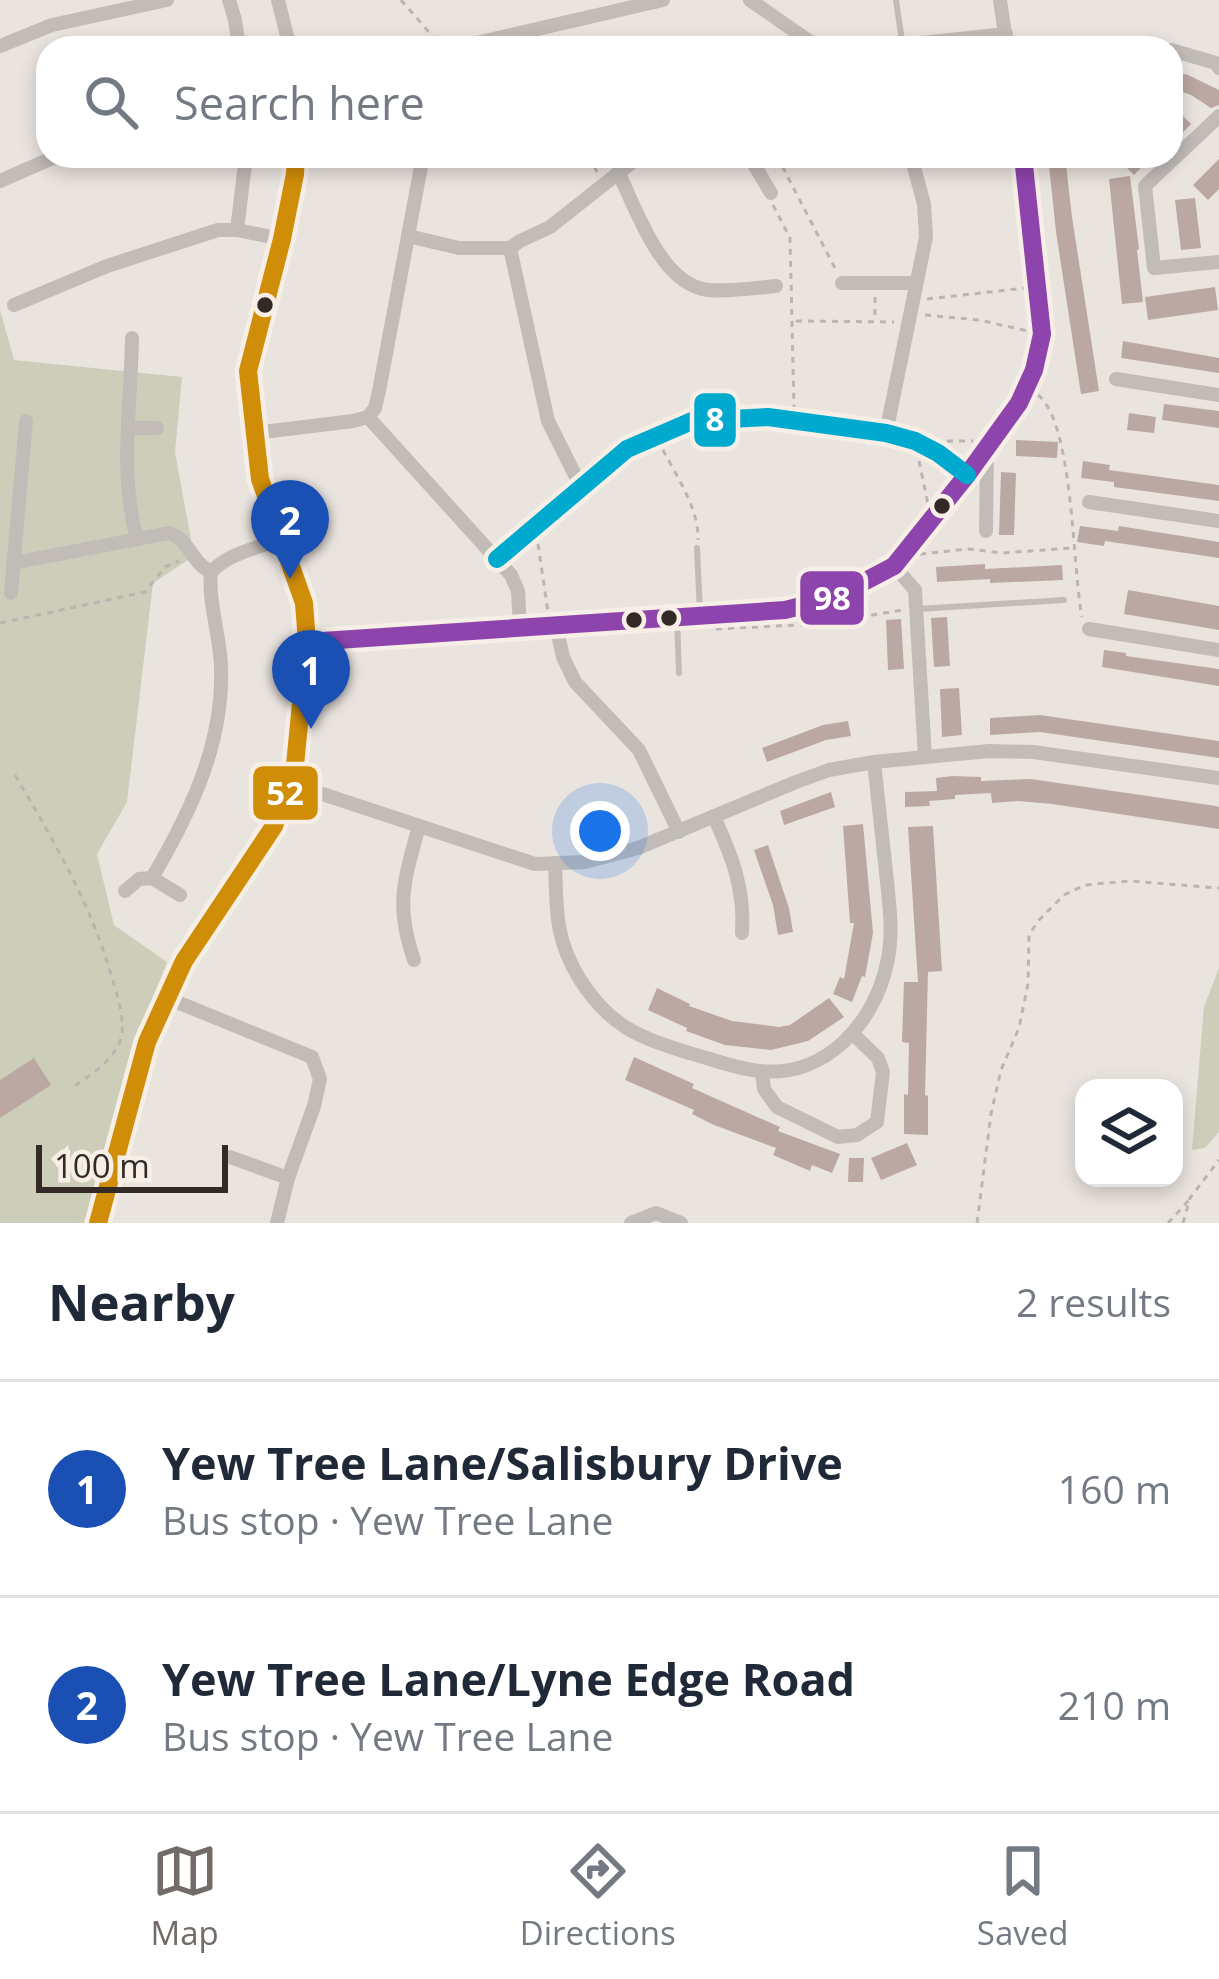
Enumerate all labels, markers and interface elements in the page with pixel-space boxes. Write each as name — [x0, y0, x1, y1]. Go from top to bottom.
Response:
search box — [36, 36, 1183, 168]
icon: search — [78, 69, 144, 135]
text: Search here — [174, 72, 425, 133]
unlabelled marker — [254, 294, 276, 316]
line badge: 8 — [692, 391, 738, 449]
text: 8 — [706, 396, 724, 441]
pin: 2 — [251, 480, 329, 579]
unlabelled marker — [931, 495, 953, 517]
line badge: 98 — [798, 569, 866, 627]
text: 98 — [813, 575, 851, 620]
unlabelled marker — [658, 607, 680, 629]
unlabelled marker — [623, 609, 645, 631]
pin: 1 — [272, 630, 350, 729]
line badge: 52 — [251, 764, 320, 822]
text: 52 — [266, 770, 304, 815]
your location — [570, 801, 630, 861]
map controls — [1075, 1079, 1183, 1187]
button: layers — [1075, 1079, 1183, 1187]
scale bar — [36, 1139, 228, 1192]
text: 100 m — [54, 1143, 150, 1188]
text: Nearby — [48, 1266, 235, 1336]
text: 2 results — [1016, 1275, 1171, 1328]
text: Yew Tree Lane/Salisbury Drive — [162, 1432, 843, 1493]
text: 1 — [76, 1462, 98, 1515]
text: 160 m — [1058, 1462, 1171, 1515]
text: Bus stop · Yew Tree Lane — [162, 1493, 613, 1546]
text: Yew Tree Lane/Lyne Edge Road — [162, 1648, 855, 1709]
text: 2 — [76, 1678, 98, 1731]
text: 210 m — [1058, 1678, 1171, 1731]
text: Bus stop · Yew Tree Lane — [162, 1709, 613, 1762]
tab: Map — [151, 1838, 219, 1955]
tab: Directions — [520, 1838, 676, 1955]
tab: Saved — [977, 1838, 1068, 1955]

